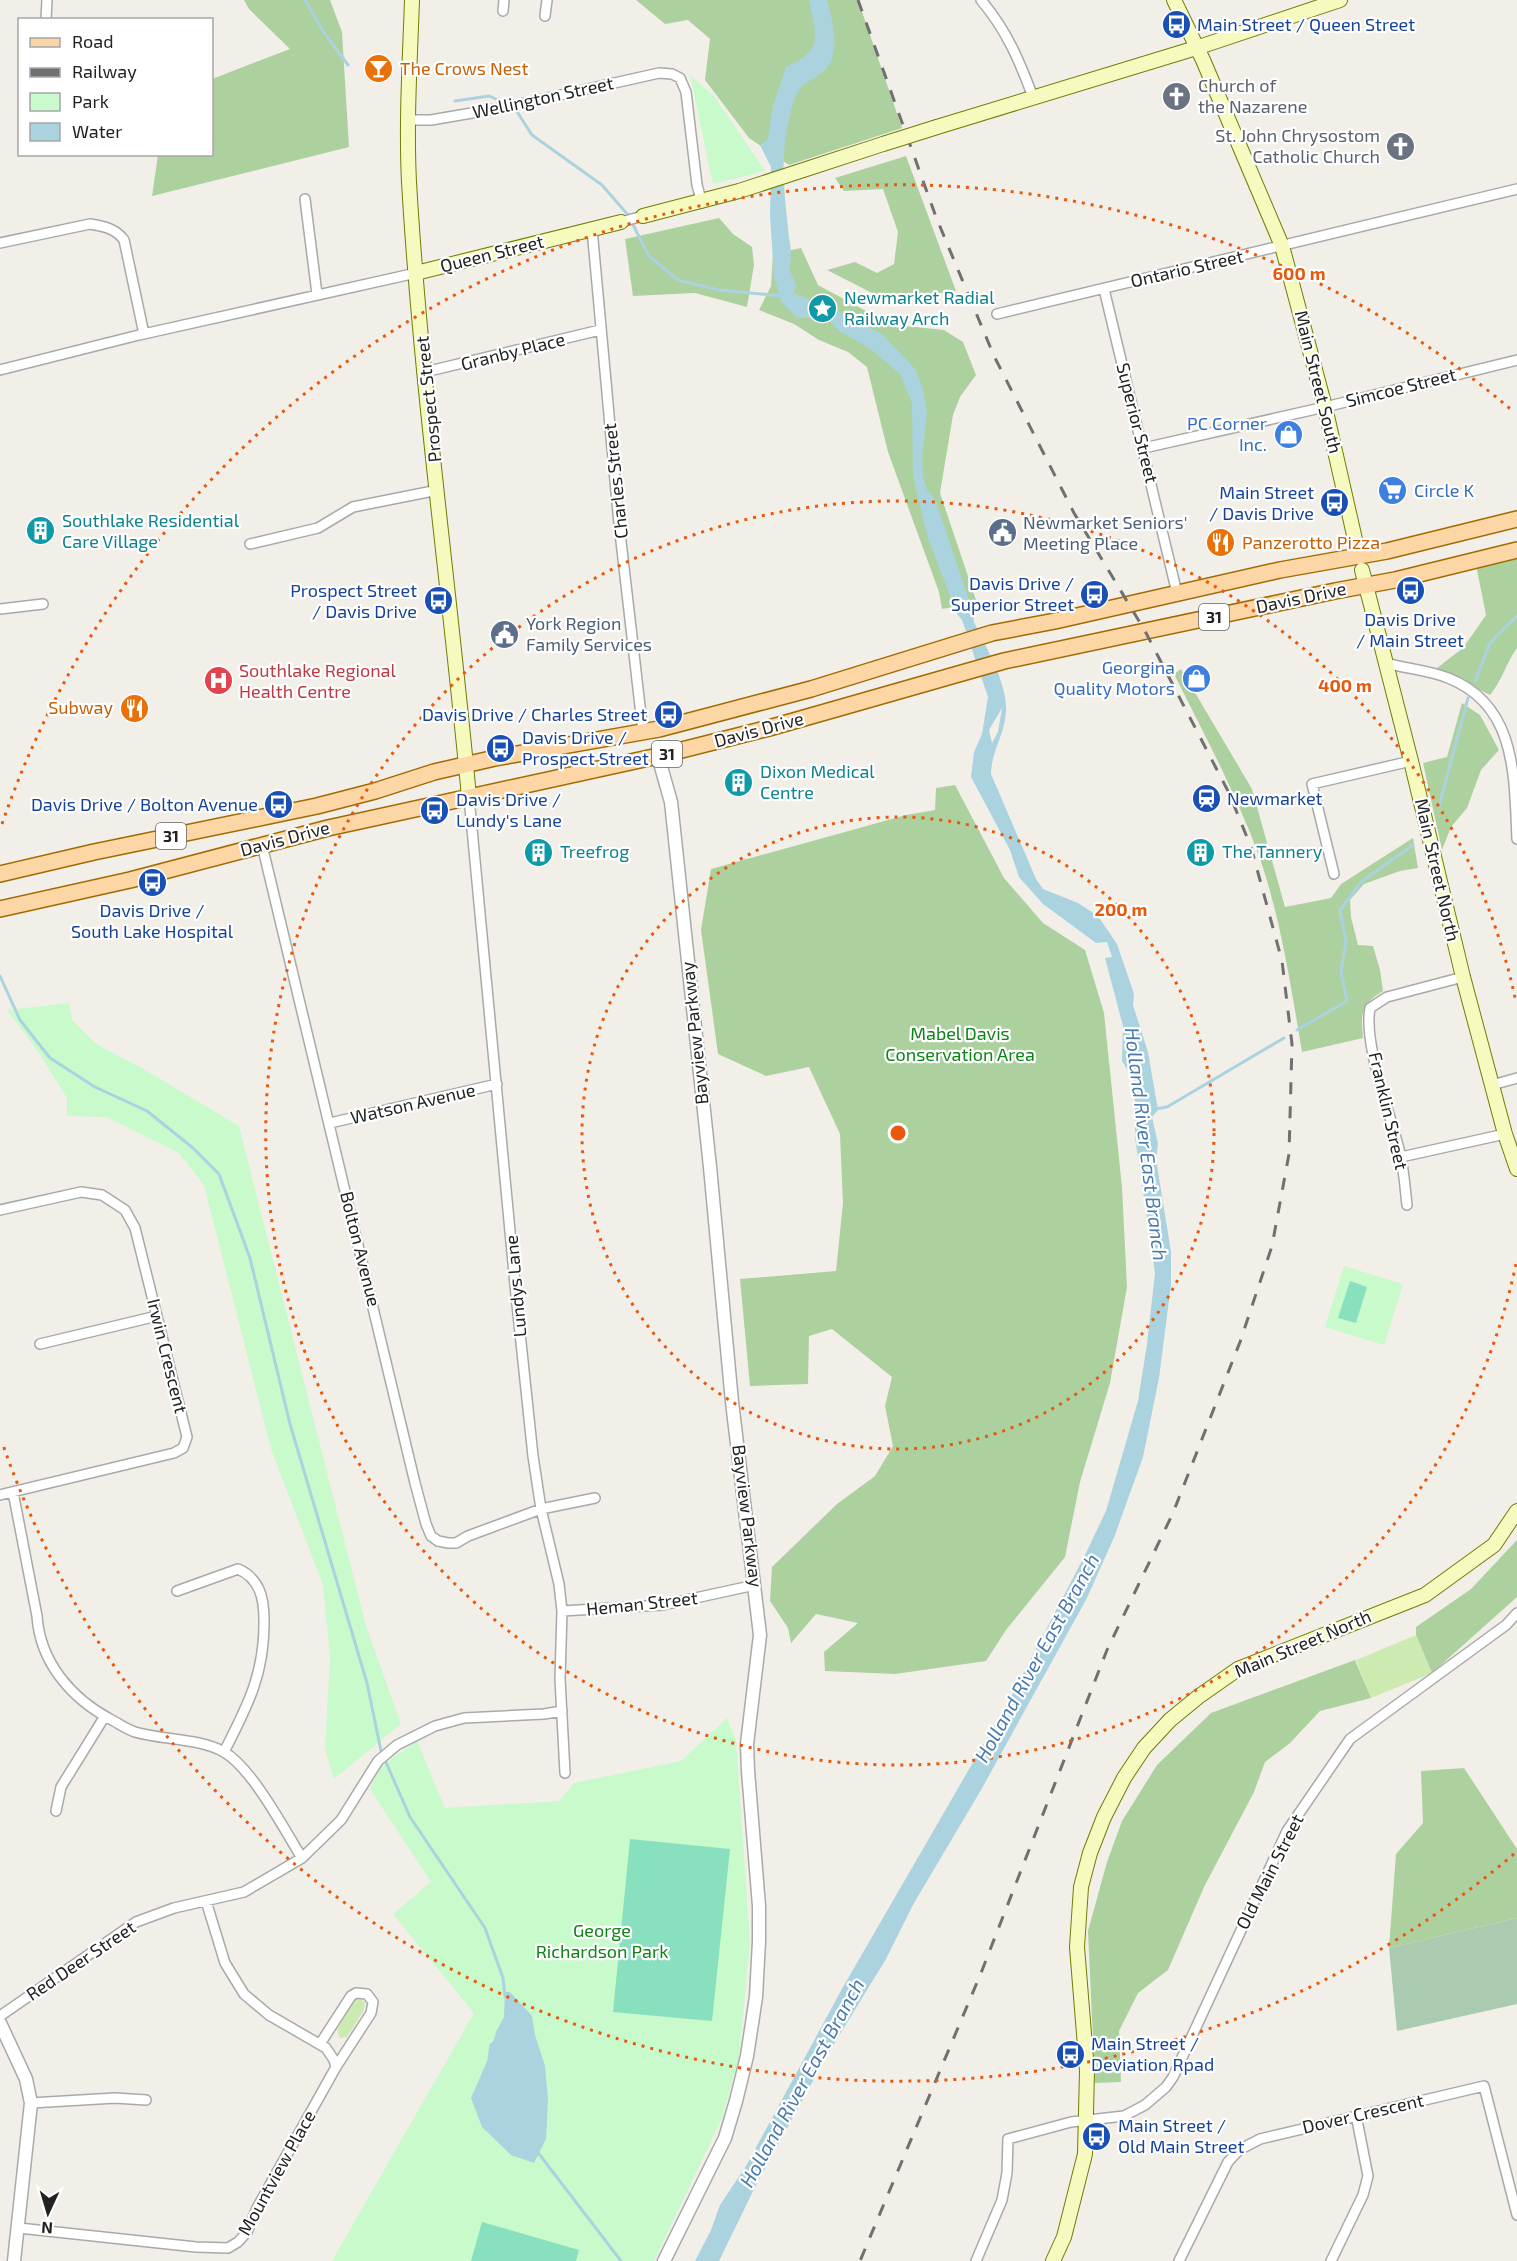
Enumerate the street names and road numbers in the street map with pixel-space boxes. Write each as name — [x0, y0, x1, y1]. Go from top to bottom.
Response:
street label: Wellington Street — [470, 71, 615, 123]
street label: Queen Street — [438, 229, 546, 277]
street label: Ontario Street — [1128, 244, 1245, 292]
street label: Main Street South — [1291, 308, 1347, 456]
street label: Granby Place — [459, 327, 567, 375]
street label: Prospect Street — [410, 335, 446, 463]
street label: Superior Street — [1112, 360, 1164, 485]
street label: Simcoe Street — [1343, 363, 1458, 411]
street label: Charles Street — [598, 422, 632, 540]
street label: Davis Drive — [1254, 577, 1348, 617]
road number: 31 — [1199, 604, 1229, 630]
street label: Davis Drive — [712, 707, 806, 752]
road number: 31 — [652, 741, 682, 767]
street label: Main Street North — [1411, 796, 1465, 943]
street label: Davis Drive — [238, 816, 332, 861]
road number: 31 — [156, 823, 186, 849]
street label: Bayview Parkway — [676, 960, 712, 1106]
street label: Franklin Street — [1365, 1050, 1413, 1172]
street label: Watson Avenue — [348, 1078, 477, 1128]
street label: Bolton Avenue — [336, 1189, 386, 1309]
street label: Lundys Lane — [500, 1234, 530, 1338]
street label: Irwin Crescent — [143, 1296, 193, 1416]
street label: Bayview Parkway — [728, 1443, 768, 1589]
street label: Heman Street — [585, 1586, 699, 1620]
street label: Main Street North — [1231, 1604, 1374, 1682]
street label: Old Main Street — [1231, 1810, 1308, 1933]
street label: Red Deer Street — [22, 1915, 139, 2005]
street label: Dover Crescent — [1300, 2088, 1426, 2138]
street label: Mountview Place — [233, 2106, 320, 2239]

